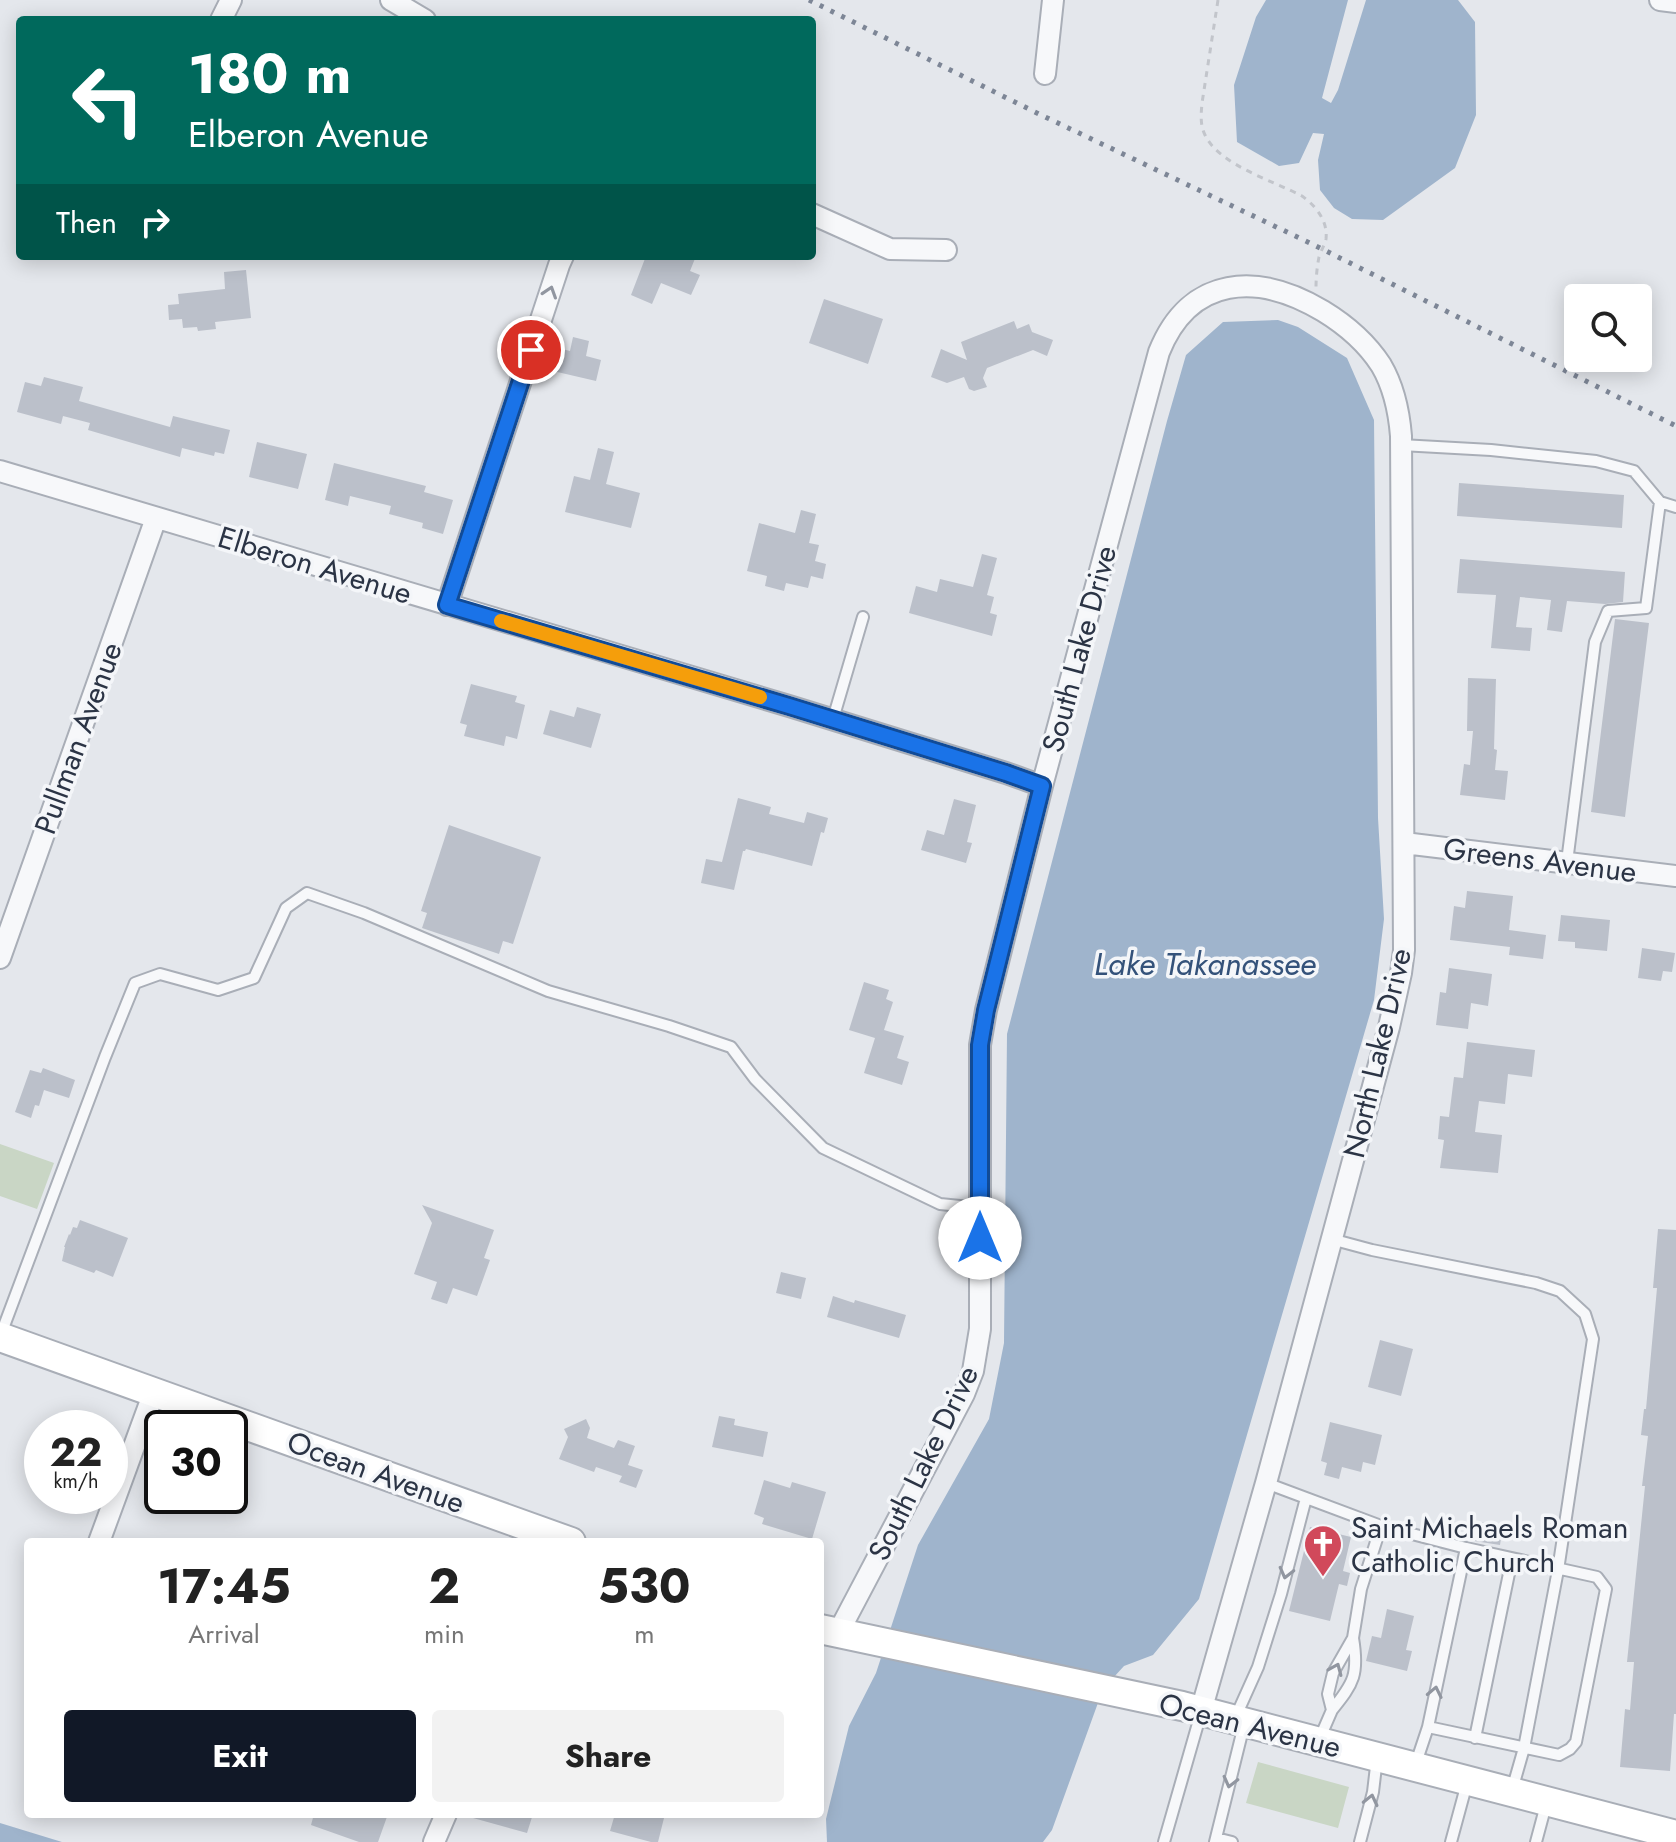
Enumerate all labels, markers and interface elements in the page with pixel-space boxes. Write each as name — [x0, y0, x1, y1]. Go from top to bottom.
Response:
text: 180 m — [188, 33, 351, 114]
icon: left — [56, 48, 160, 152]
text: Elberon Avenue — [188, 108, 428, 160]
icon: right — [133, 200, 177, 244]
text: Then — [56, 201, 117, 244]
map controls — [1564, 284, 1652, 372]
button: search — [1564, 284, 1652, 372]
one-way arrow — [541, 285, 557, 299]
pin — [497, 316, 565, 384]
icon: arrive — [509, 328, 553, 372]
street label: Elberon Avenue — [213, 515, 417, 615]
street label: South Lake Drive — [1031, 541, 1127, 757]
street label: Pullman Avenue — [23, 636, 133, 840]
street label: Greens Avenue — [1441, 827, 1639, 893]
water label: Lake Takanassee — [1094, 941, 1316, 987]
street label: North Lake Drive — [1332, 944, 1422, 1162]
position arrow — [938, 1196, 1022, 1280]
street label: South Lake Drive — [857, 1358, 989, 1568]
speed limit sign: 30 — [144, 1410, 248, 1514]
street label: Ocean Avenue — [281, 1420, 471, 1524]
text: 22 — [50, 1423, 102, 1481]
text: km/h — [53, 1467, 99, 1496]
place label: Saint Michaels Roman Catholic Church — [1351, 1506, 1628, 1583]
church icon: Saint Michaels Roman Catholic Church — [1302, 1523, 1344, 1578]
text: 17:45 — [157, 1552, 291, 1621]
text: 2 — [429, 1552, 460, 1621]
text: 530 — [598, 1552, 691, 1621]
one-way arrow — [1279, 1566, 1296, 1580]
text: Arrival — [188, 1615, 260, 1653]
text: min — [424, 1615, 465, 1653]
text: m — [634, 1615, 654, 1653]
one-way arrow — [1327, 1663, 1343, 1677]
street label: Ocean Avenue — [1155, 1682, 1345, 1768]
one-way arrow — [1426, 1686, 1443, 1699]
button: Exit — [64, 1710, 416, 1802]
button: Share — [432, 1710, 784, 1802]
one-way arrow — [1222, 1775, 1239, 1789]
one-way arrow — [1361, 1794, 1378, 1807]

